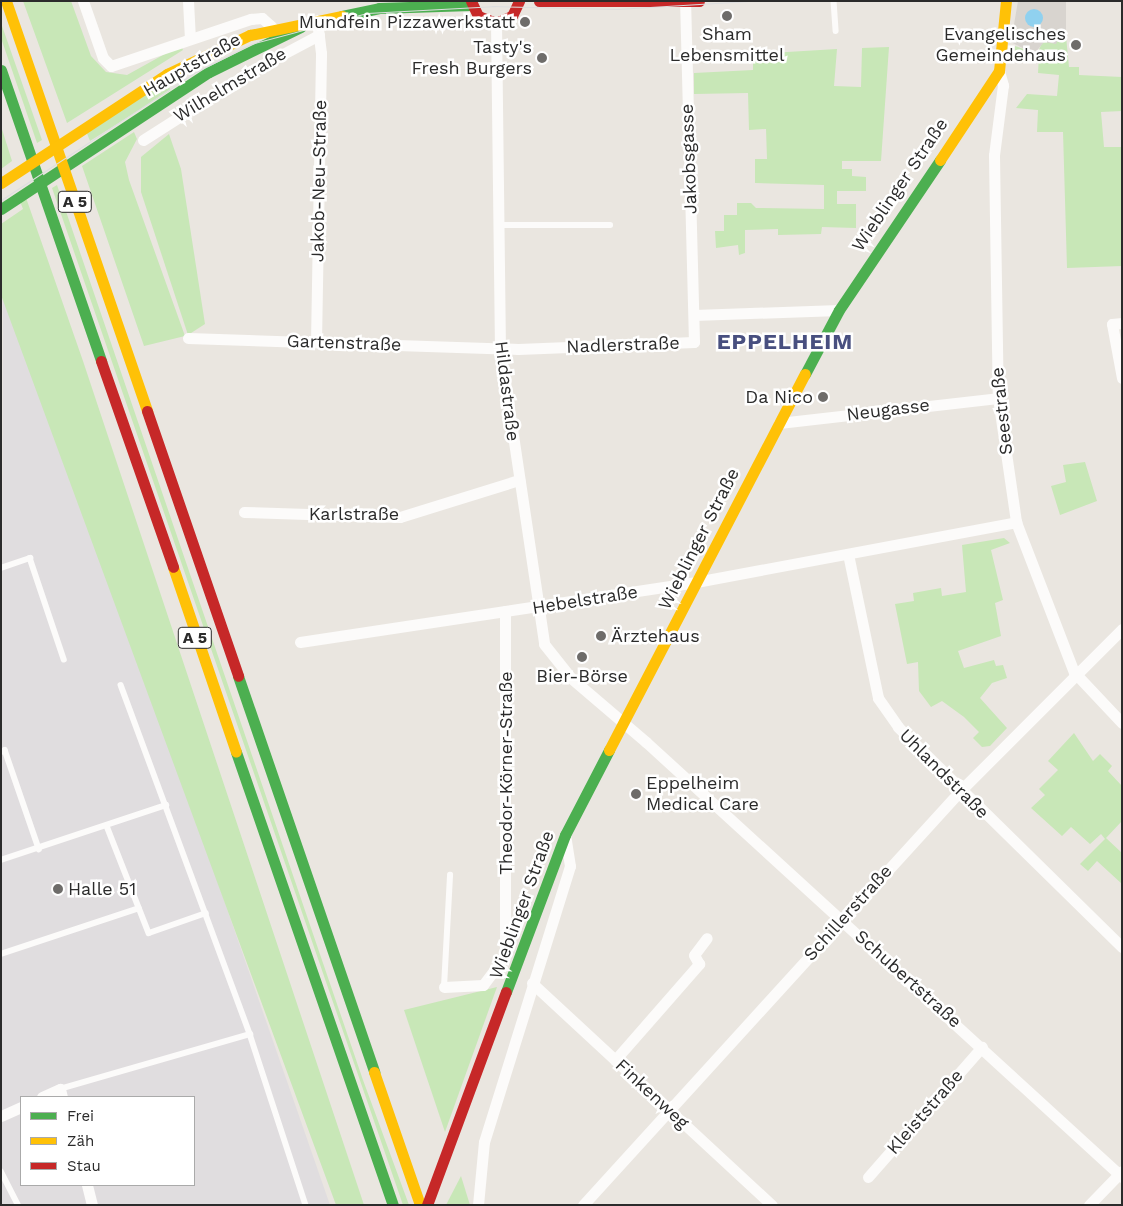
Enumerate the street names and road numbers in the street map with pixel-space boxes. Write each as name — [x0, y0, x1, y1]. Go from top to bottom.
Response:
street label: Hauptstraße — [139, 28, 245, 102]
street label: Wilhelmstraße — [170, 43, 290, 127]
street label: Jakob-Neu-Straße — [307, 100, 331, 262]
street label: Jakobsgasse — [676, 103, 702, 215]
street label: Wieblinger Straße — [847, 114, 953, 256]
road number: A 5 — [58, 188, 92, 216]
street label: Gartenstraße — [286, 330, 402, 356]
street label: Nadlerstraße — [566, 332, 680, 358]
street label: Hildastraße — [490, 340, 524, 442]
street label: Seestraße — [987, 366, 1017, 456]
street label: Neugasse — [845, 394, 931, 426]
street label: Wieblinger Straße — [654, 464, 744, 614]
street label: Karlstraße — [309, 503, 399, 525]
street label: Hebelstraße — [531, 581, 639, 619]
road number: A 5 — [178, 624, 212, 651]
street label: Theodor-Körner-Straße — [495, 671, 517, 875]
street label: Uhlandstraße — [895, 725, 993, 823]
street label: Wieblinger Straße — [485, 828, 559, 982]
street label: Schillerstraße — [799, 861, 897, 965]
street label: Schubertstraße — [850, 926, 966, 1032]
street label: Finkenweg — [611, 1054, 693, 1134]
street label: Kleiststraße — [882, 1065, 968, 1159]

